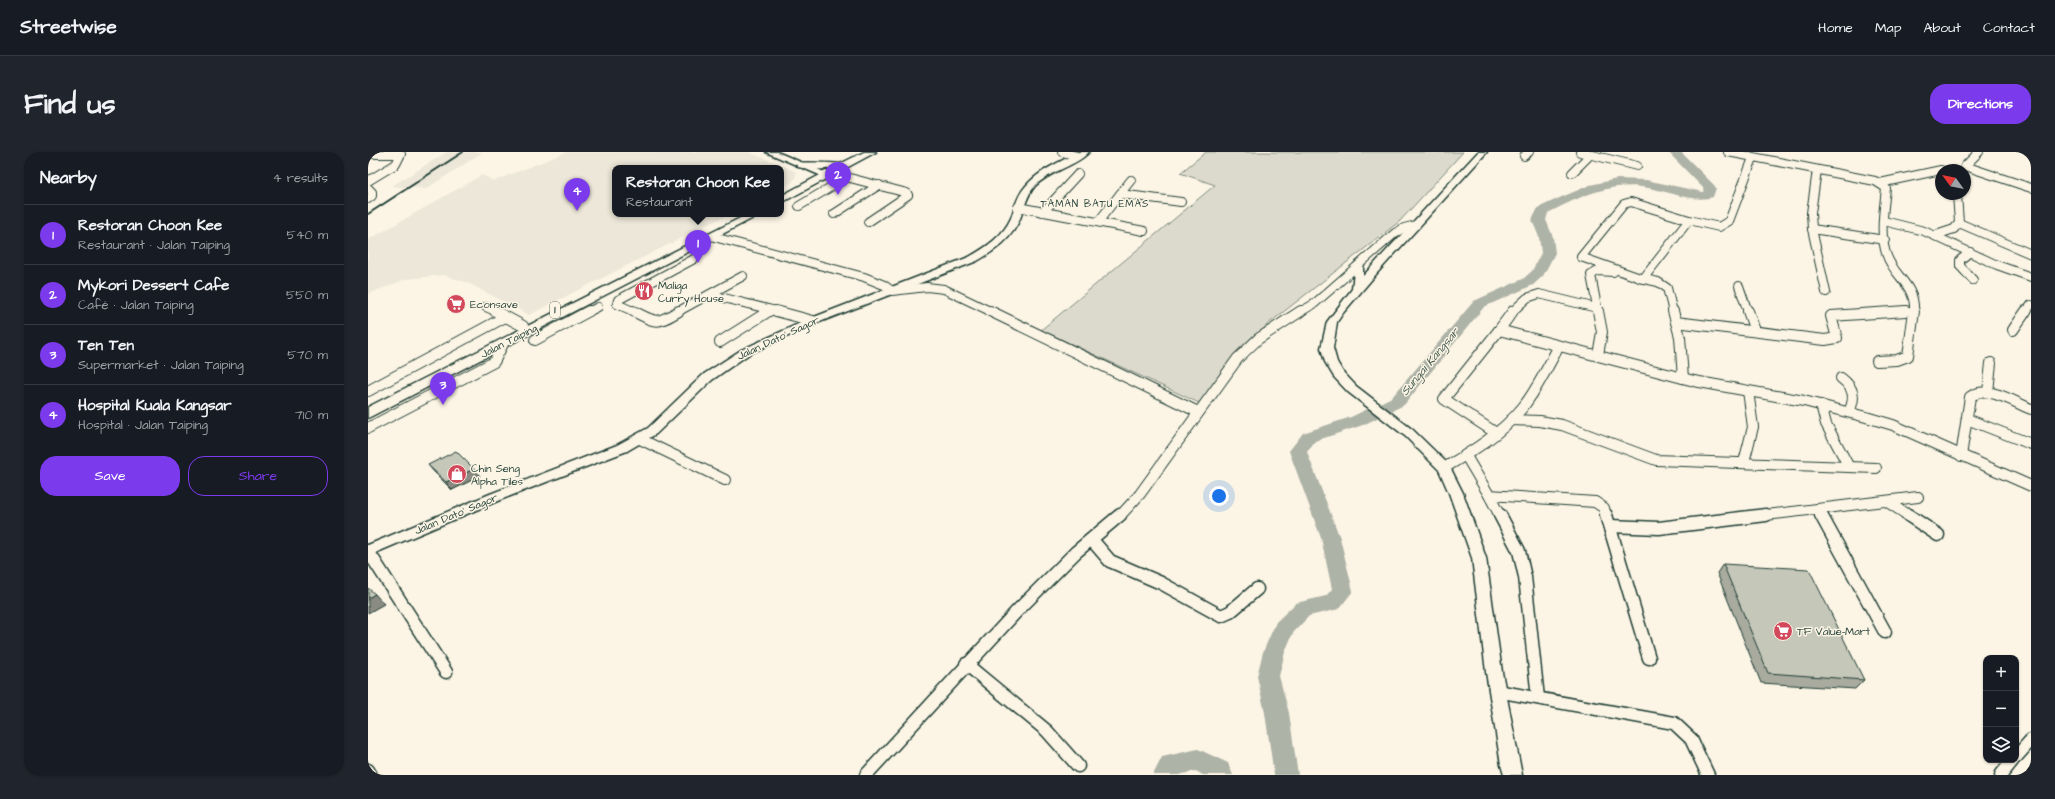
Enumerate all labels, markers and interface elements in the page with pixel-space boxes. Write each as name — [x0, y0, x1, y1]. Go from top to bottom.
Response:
text: Streetwise — [20, 14, 117, 41]
text: Home — [1818, 18, 1853, 38]
text: Map — [1875, 18, 1901, 38]
text: About — [1923, 18, 1961, 38]
text: Contact — [1983, 18, 2035, 38]
button: Directions — [1930, 84, 2031, 124]
text: Find us — [24, 85, 115, 124]
pin: 2 — [825, 162, 851, 195]
north arrow — [1935, 164, 1971, 200]
popup — [612, 165, 784, 217]
text: Nearby — [40, 166, 97, 190]
text: 4 results — [273, 169, 328, 187]
text: Restoran Choon Kee — [626, 172, 770, 193]
pin: 4 — [564, 178, 590, 211]
text: Restaurant — [626, 193, 693, 211]
district label: TAMAN BATU EMAS — [1041, 197, 1149, 211]
text: Restoran Choon Kee — [78, 215, 222, 236]
text: 1 — [52, 226, 54, 244]
text: 540 m — [286, 226, 328, 244]
pin: 1 — [685, 230, 711, 263]
text: Restaurant · Jalan Taiping — [78, 236, 230, 254]
text: Mykori Dessert Cafe — [78, 275, 229, 296]
place label: Maliga Curry House — [658, 278, 724, 307]
restaurant icon: Maliga Curry House — [633, 280, 655, 302]
text: 2 — [49, 286, 57, 304]
text: 550 m — [286, 286, 328, 304]
supermarket icon: Econsave — [445, 293, 467, 315]
text: Café · Jalan Taiping — [78, 296, 194, 314]
place label: Econsave — [470, 297, 518, 312]
road number: 1 — [550, 302, 560, 318]
street label: Jalan Dato' Sagor — [735, 312, 822, 364]
street label: Jalan Taiping — [478, 320, 541, 363]
water label: Sungai Kangsar — [1397, 324, 1465, 400]
text: Ten Ten — [78, 335, 134, 356]
text: 3 — [50, 346, 56, 364]
text: 570 m — [287, 346, 328, 364]
text: Supermarket · Jalan Taiping — [78, 356, 244, 374]
pin: 3 — [430, 372, 456, 405]
text: Hospital Kuala Kangsar — [78, 395, 231, 416]
text: 4 — [49, 406, 57, 424]
text: 710 m — [295, 406, 328, 424]
text: Hospital · Jalan Taiping — [78, 416, 208, 434]
button: Save — [40, 456, 180, 496]
button: Share — [188, 456, 328, 496]
place label: Chin Seng Alpha Tiles — [471, 461, 524, 489]
shop icon: Chin Seng Alpha Tiles — [446, 463, 468, 485]
your location — [1209, 486, 1229, 506]
street label: Jalan Dato' Sagor — [412, 490, 500, 539]
supermarket icon: TF Value-Mart — [1772, 620, 1794, 642]
place label: TF Value-Mart — [1797, 624, 1871, 639]
map controls — [1983, 655, 2019, 763]
button: + — [1983, 655, 2019, 691]
button: − — [1983, 691, 2019, 727]
button: layers — [1983, 727, 2019, 763]

